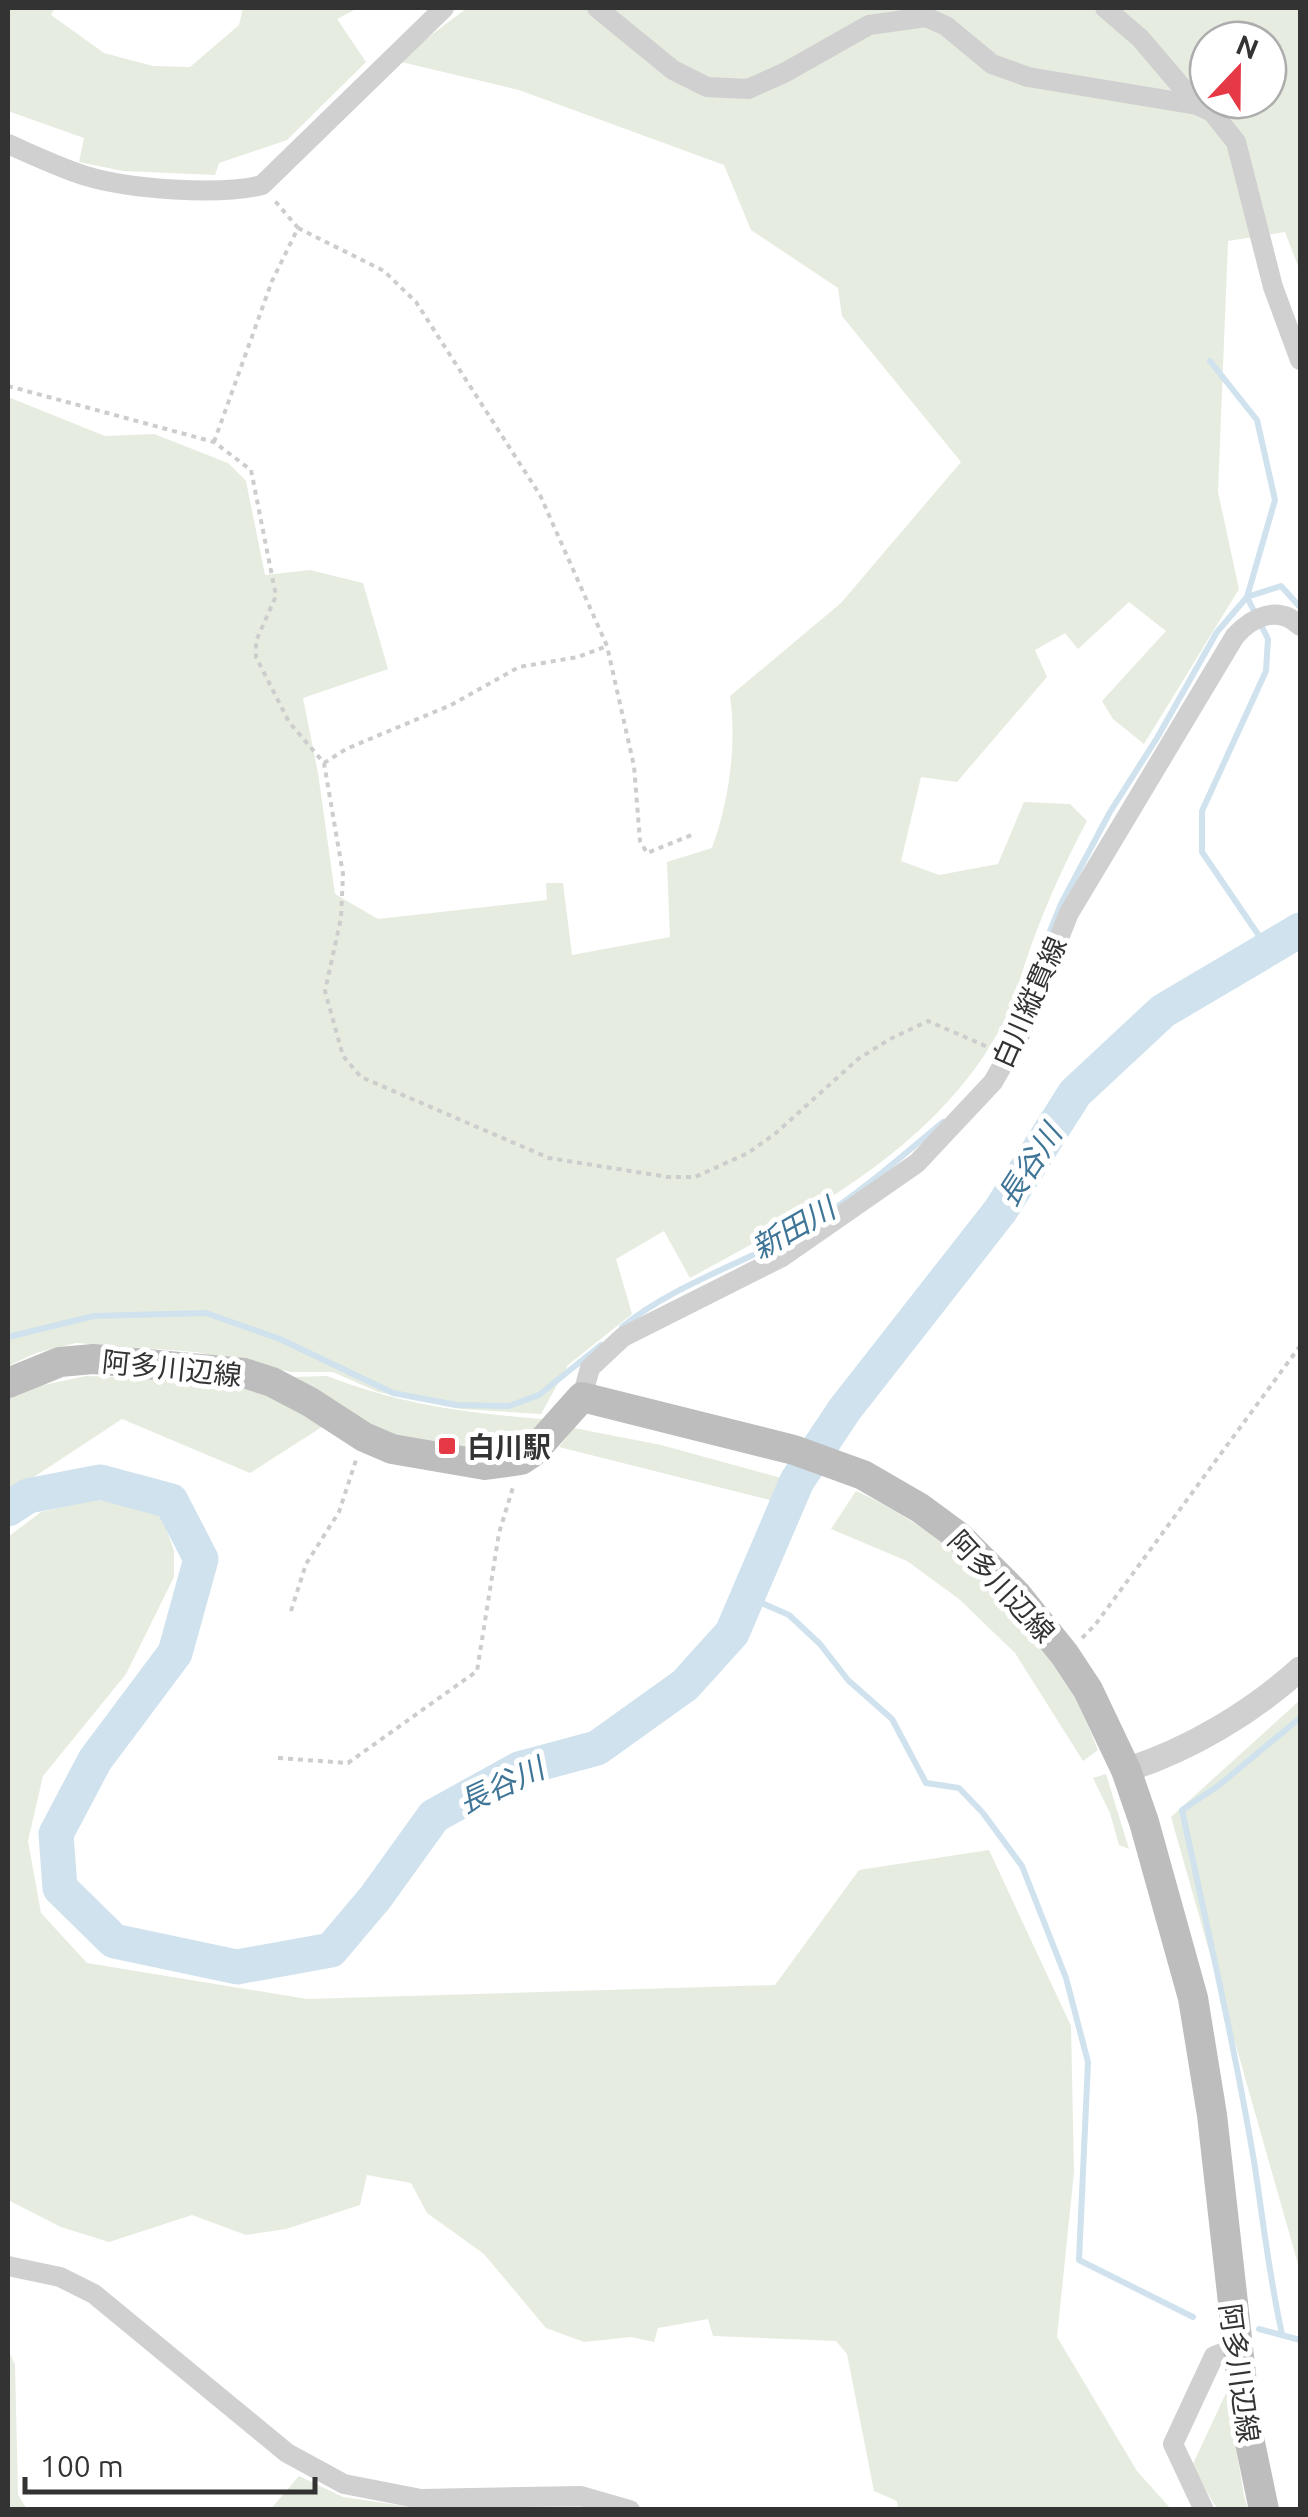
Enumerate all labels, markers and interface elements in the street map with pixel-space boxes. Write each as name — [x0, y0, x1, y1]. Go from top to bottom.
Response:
north arrow — [1188, 20, 1288, 120]
text: N — [1232, 28, 1263, 65]
street label: 白川縦貫線 — [986, 932, 1072, 1072]
water label: 長谷川 — [990, 1115, 1069, 1212]
water label: 新田川 — [746, 1189, 843, 1265]
street label: 阿多川辺線 — [101, 1345, 243, 1391]
place label: 白川駅 — [467, 1431, 551, 1462]
marker: 白川駅 — [436, 1435, 458, 1457]
street label: 阿多川辺線 — [943, 1524, 1061, 1648]
water label: 長谷川 — [453, 1749, 552, 1819]
street label: 阿多川辺線 — [1215, 2302, 1265, 2444]
scale bar — [25, 2432, 315, 2494]
text: 100 m — [40, 2449, 124, 2483]

